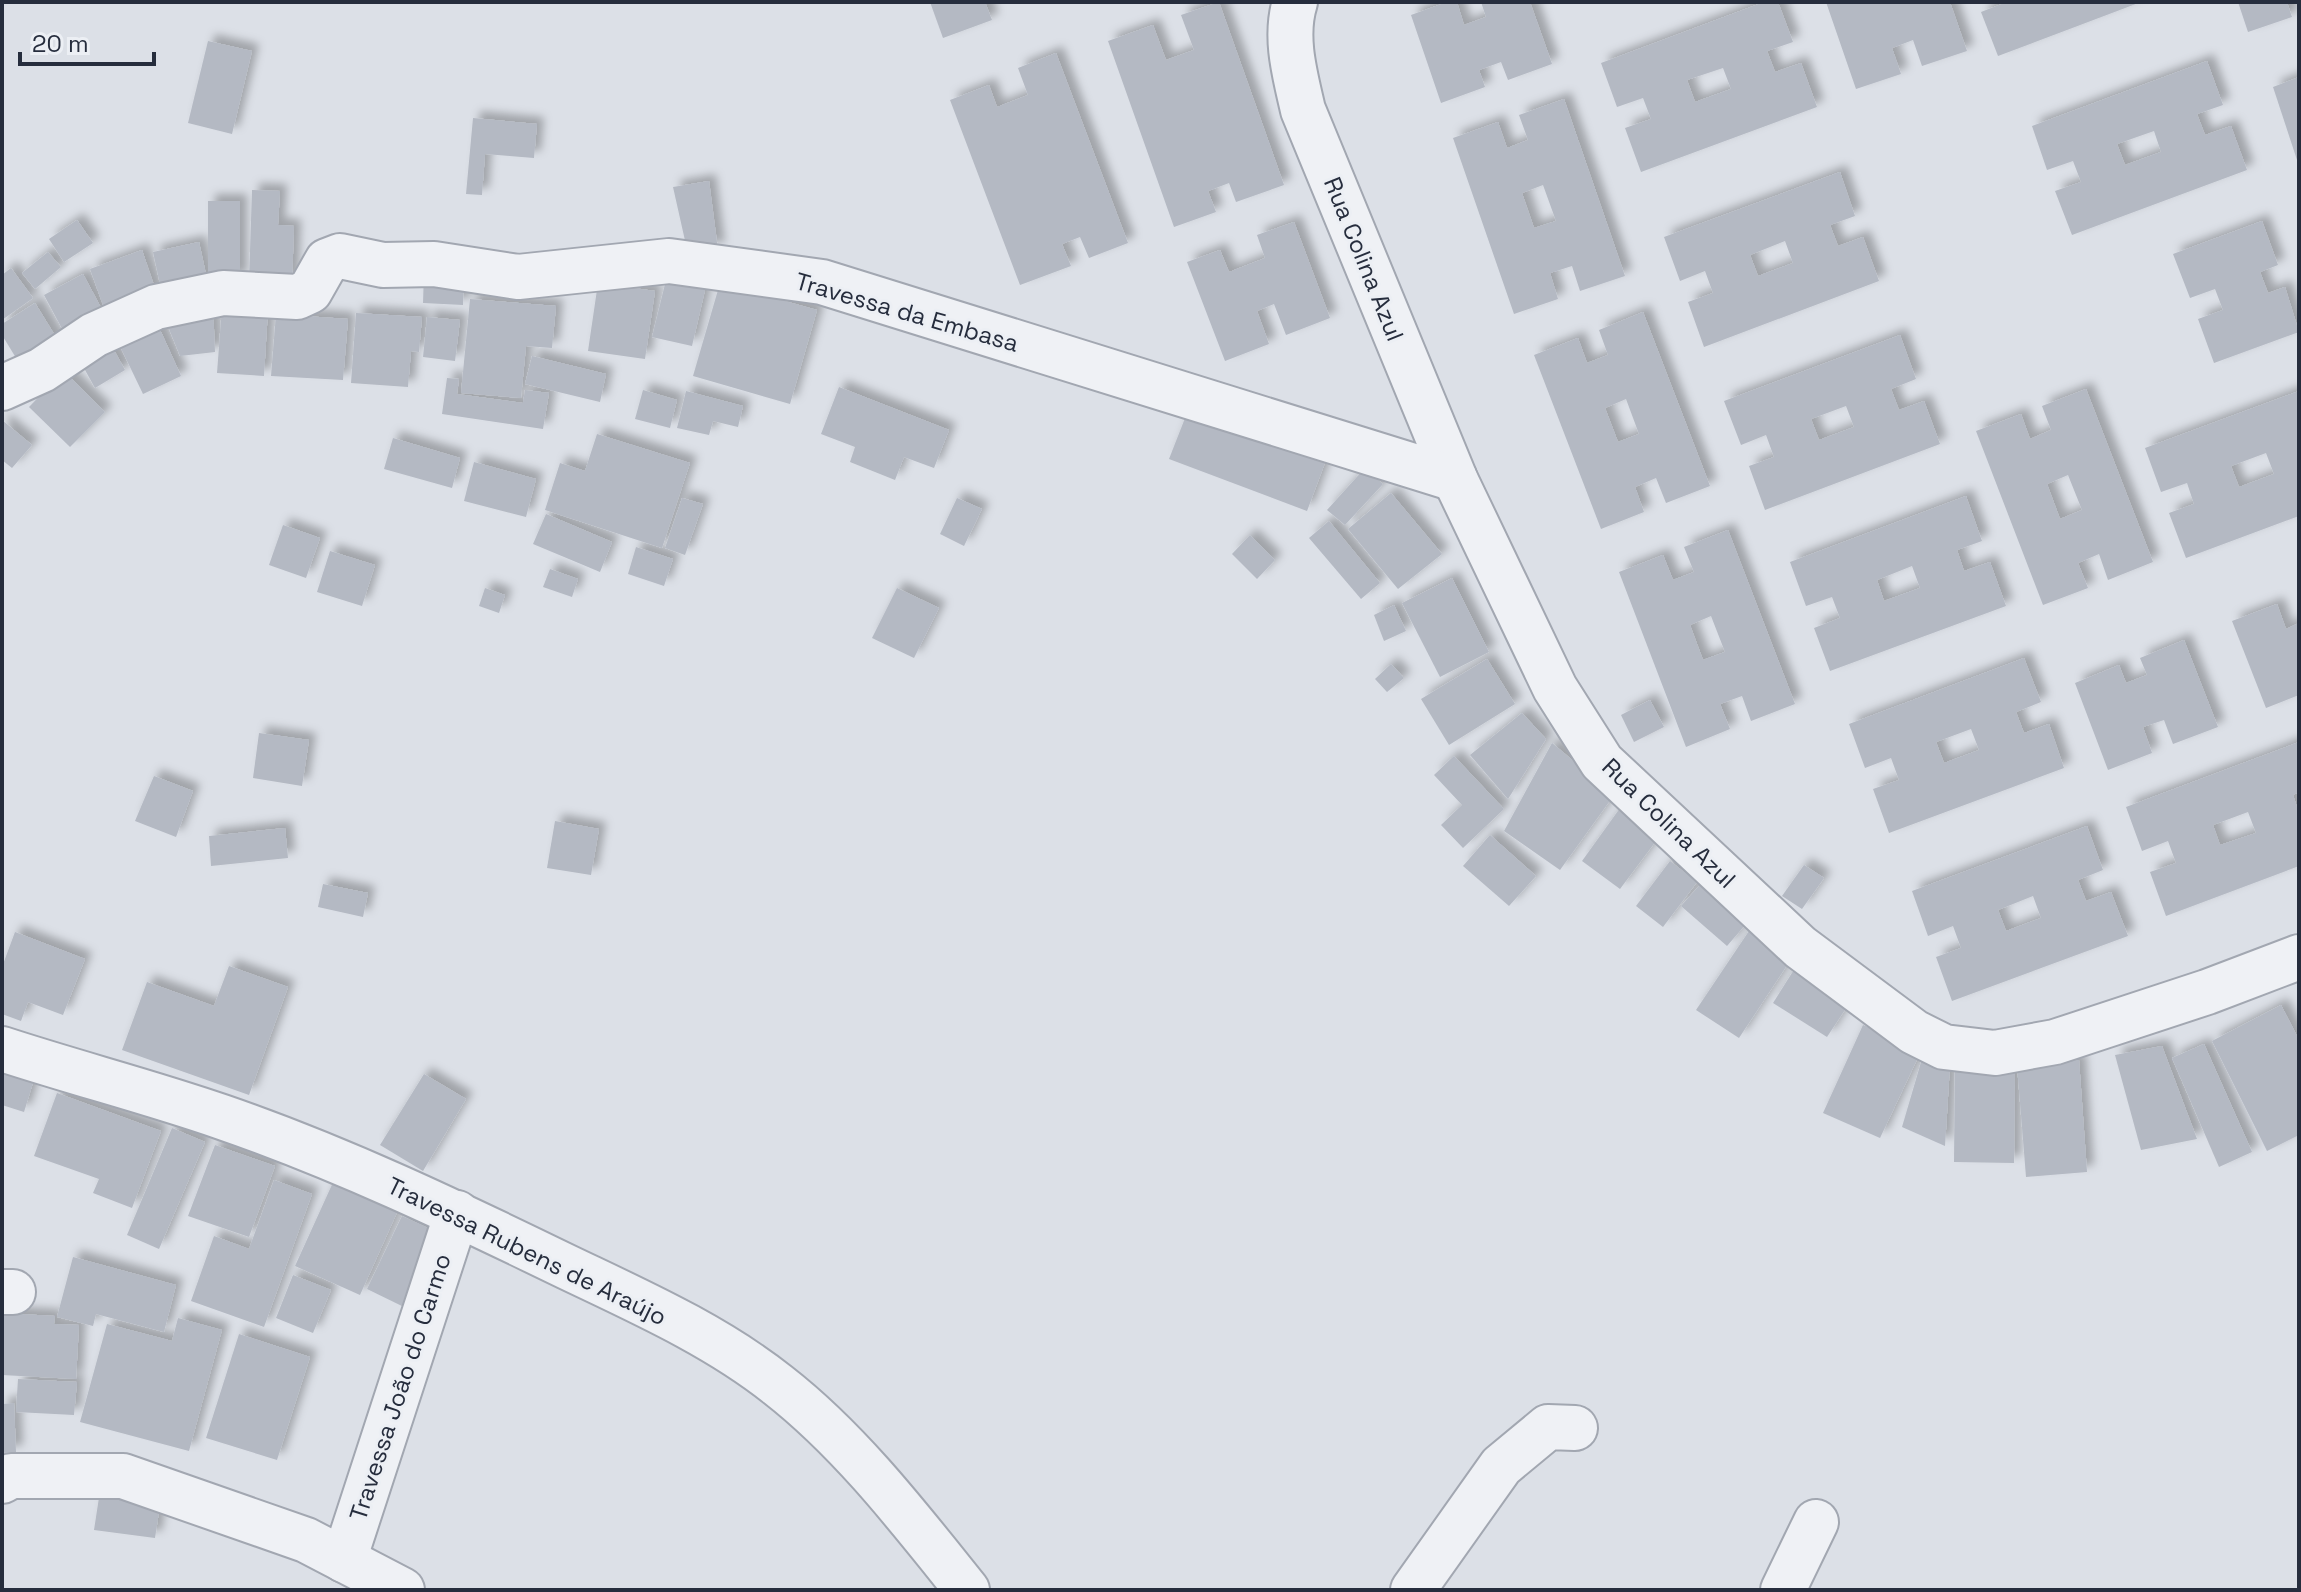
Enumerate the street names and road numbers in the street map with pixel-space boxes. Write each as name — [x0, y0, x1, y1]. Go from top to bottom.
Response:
street label: Rua Colina Azul — [1317, 172, 1411, 346]
street label: Travessa da Embasa — [792, 265, 1022, 359]
street label: Rua Colina Azul — [1596, 751, 1742, 895]
street label: Travessa Rubens de Araújo — [382, 1170, 672, 1332]
street label: Travessa João do Carmo — [342, 1250, 458, 1524]

